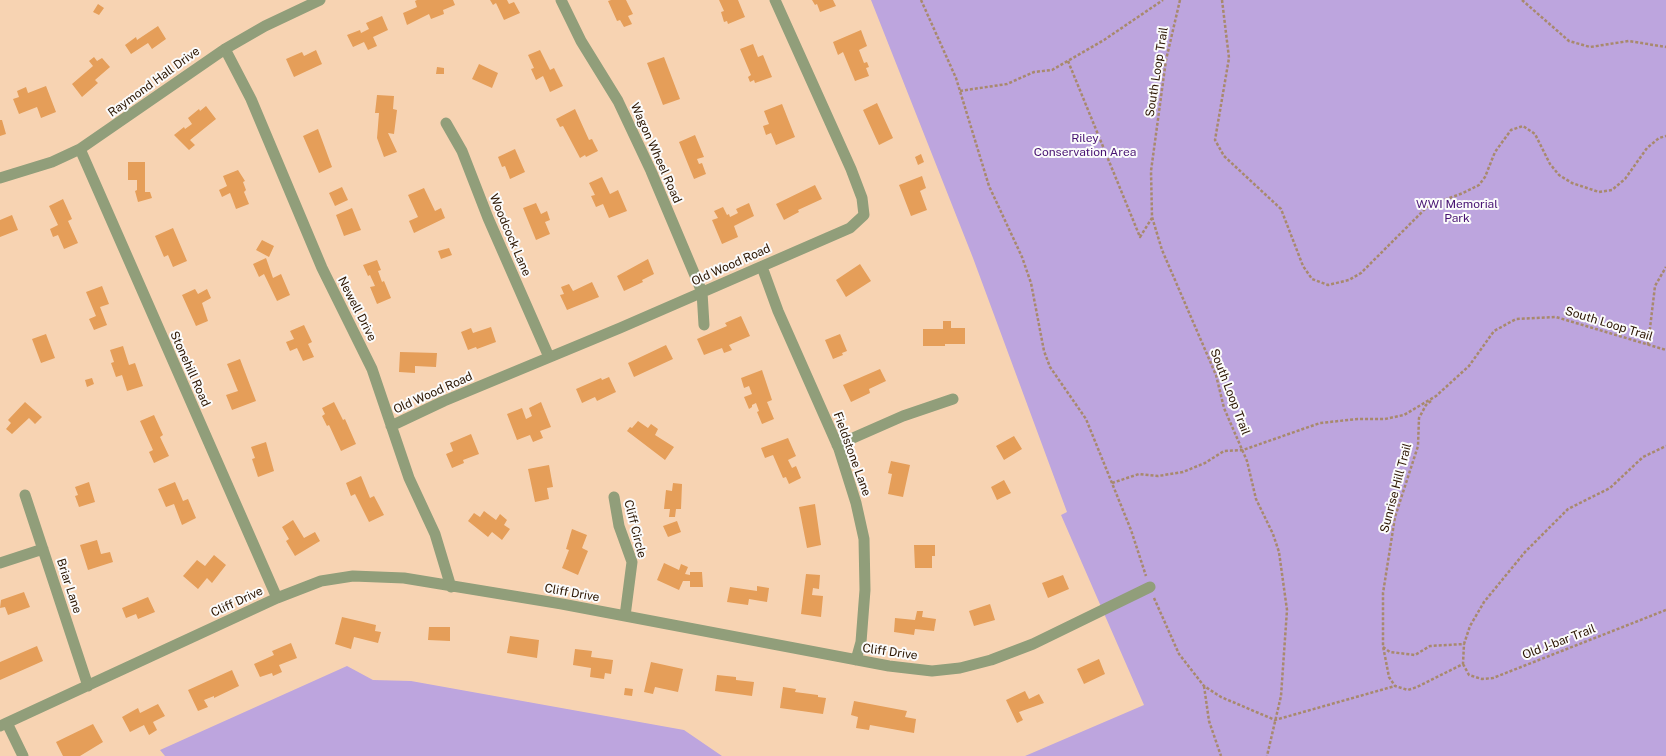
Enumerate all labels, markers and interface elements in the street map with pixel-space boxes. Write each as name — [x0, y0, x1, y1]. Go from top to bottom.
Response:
street label: South Loop Trail — [1143, 26, 1171, 118]
street label: Raymond Hall Drive — [105, 44, 203, 120]
street label: Wagon Wheel Road — [627, 101, 685, 205]
park label: Riley Conservation Area — [1034, 131, 1136, 159]
street label: Woodcock Lane — [486, 192, 534, 278]
park label: WWI Memorial Park — [1416, 197, 1498, 225]
street label: Old Wood Road — [689, 241, 773, 289]
street label: Newell Drive — [335, 274, 379, 344]
street label: South Loop Trail — [1563, 304, 1655, 344]
street label: Stonehill Road — [167, 329, 213, 409]
street label: South Loop Trail — [1207, 347, 1253, 437]
street label: Old Wood Road — [391, 369, 475, 417]
street label: Fieldstone Lane — [830, 410, 874, 498]
street label: Sunrise Hill Trail — [1377, 442, 1415, 534]
street label: Cliff Circle — [621, 498, 649, 560]
street label: Briar Lane — [53, 557, 85, 615]
street label: Cliff Drive — [543, 581, 601, 605]
street label: Cliff Drive — [209, 584, 265, 620]
street label: Old J-bar Trail — [1520, 621, 1598, 663]
street label: Cliff Drive — [861, 641, 919, 663]

